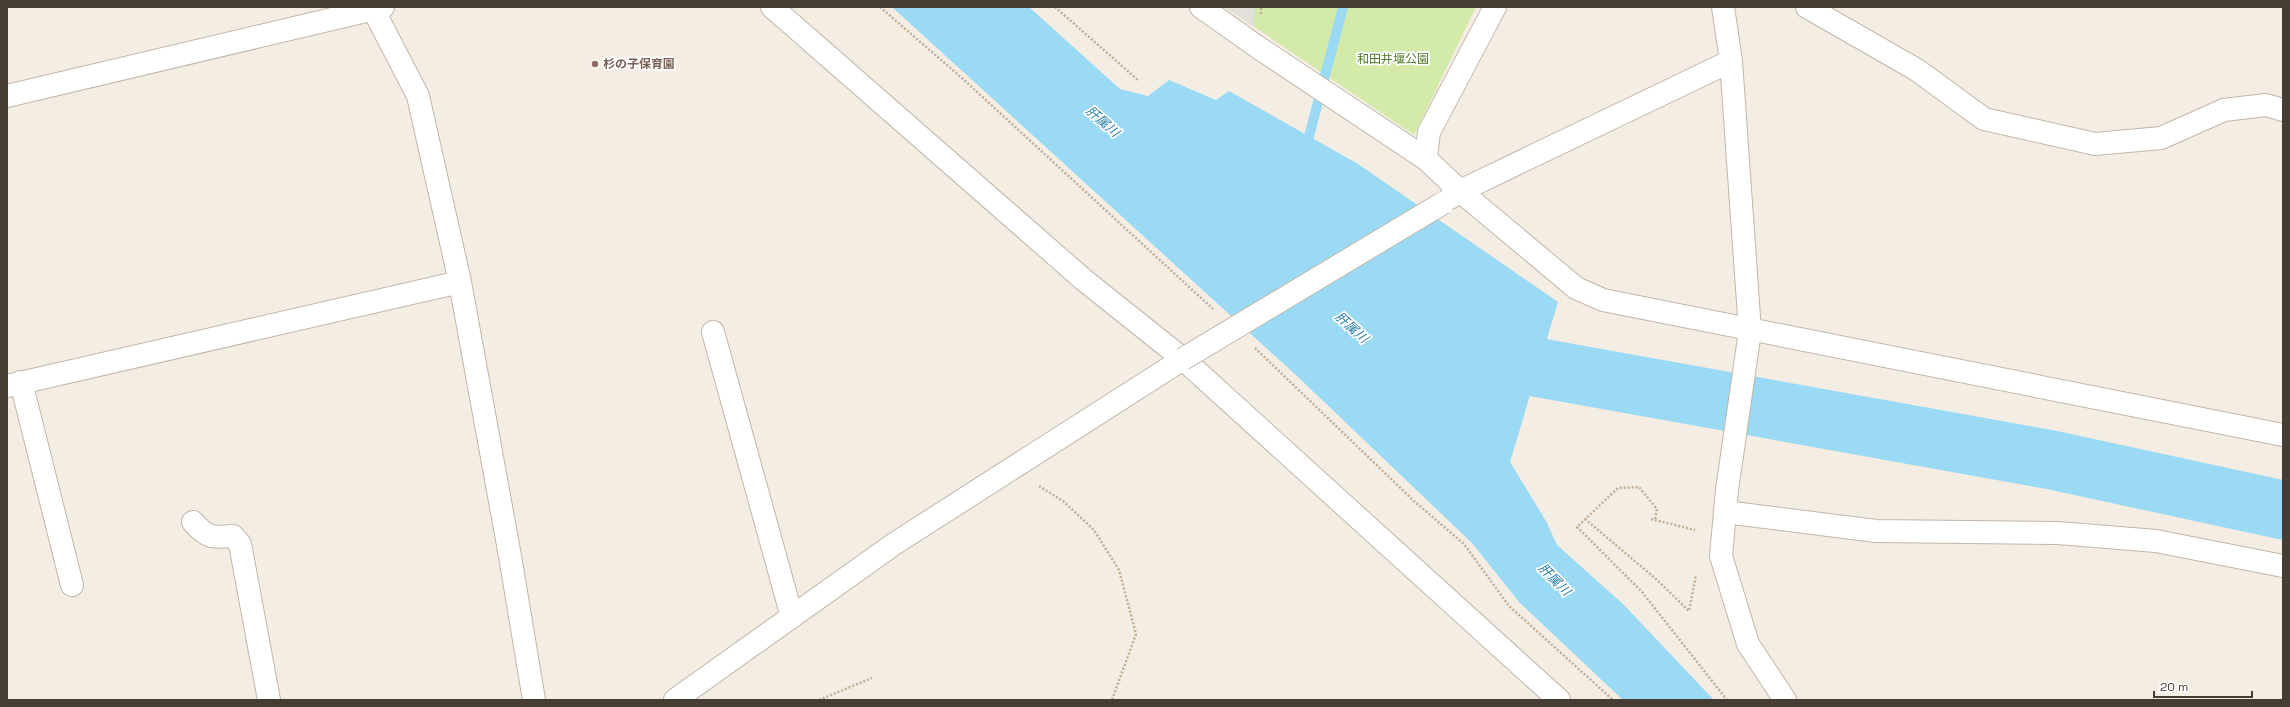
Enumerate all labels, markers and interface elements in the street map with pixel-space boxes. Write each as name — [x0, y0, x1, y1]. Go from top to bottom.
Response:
park label: 和田井堰公園 — [1357, 51, 1429, 67]
place label: 杉の子保育園 — [603, 56, 675, 72]
marker: 杉の子保育園 — [590, 59, 600, 69]
water label: 肝属川 — [1082, 102, 1124, 142]
water label: 肝属川 — [1331, 308, 1373, 348]
water label: 肝属川 — [1535, 560, 1576, 601]
scale bar — [2154, 673, 2252, 699]
text: 20 m — [2160, 679, 2188, 695]

